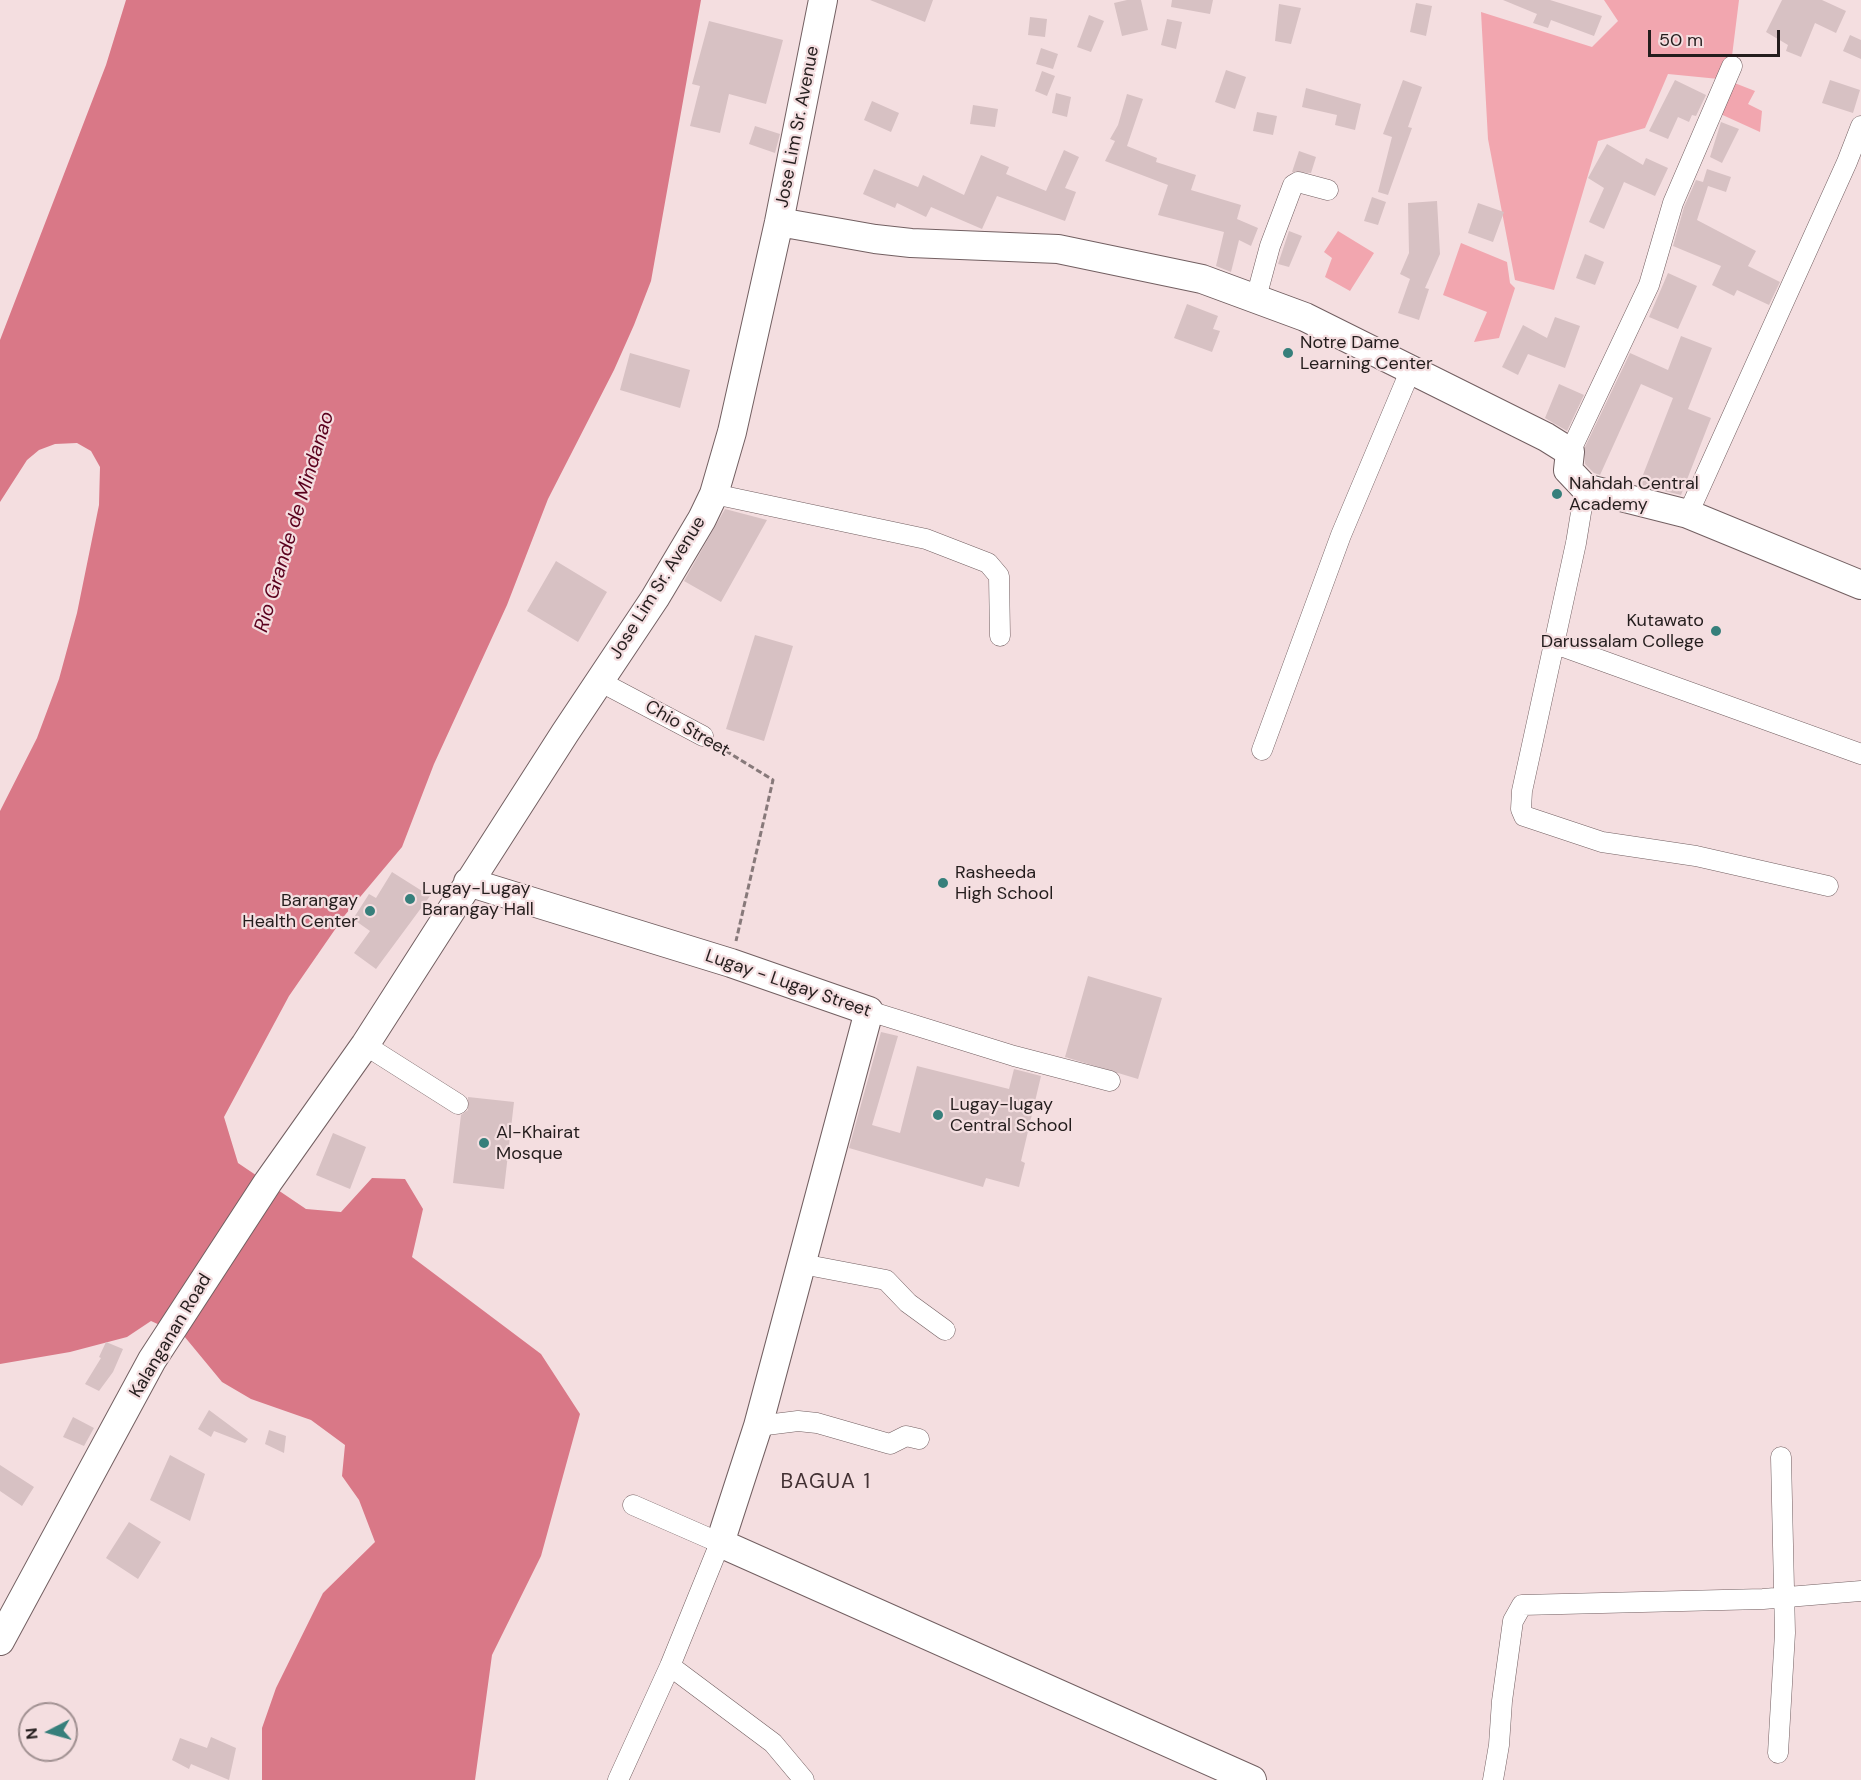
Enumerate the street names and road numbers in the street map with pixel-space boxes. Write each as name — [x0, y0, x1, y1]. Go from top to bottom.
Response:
street label: Jose Lim Sr. Avenue — [772, 44, 824, 210]
street label: Jose Lim Sr. Avenue — [605, 513, 711, 663]
street label: Chio Street — [641, 696, 733, 762]
street label: Lugay - Lugay Street — [702, 945, 874, 1023]
street label: Kalanganan Road — [125, 1270, 217, 1402]

